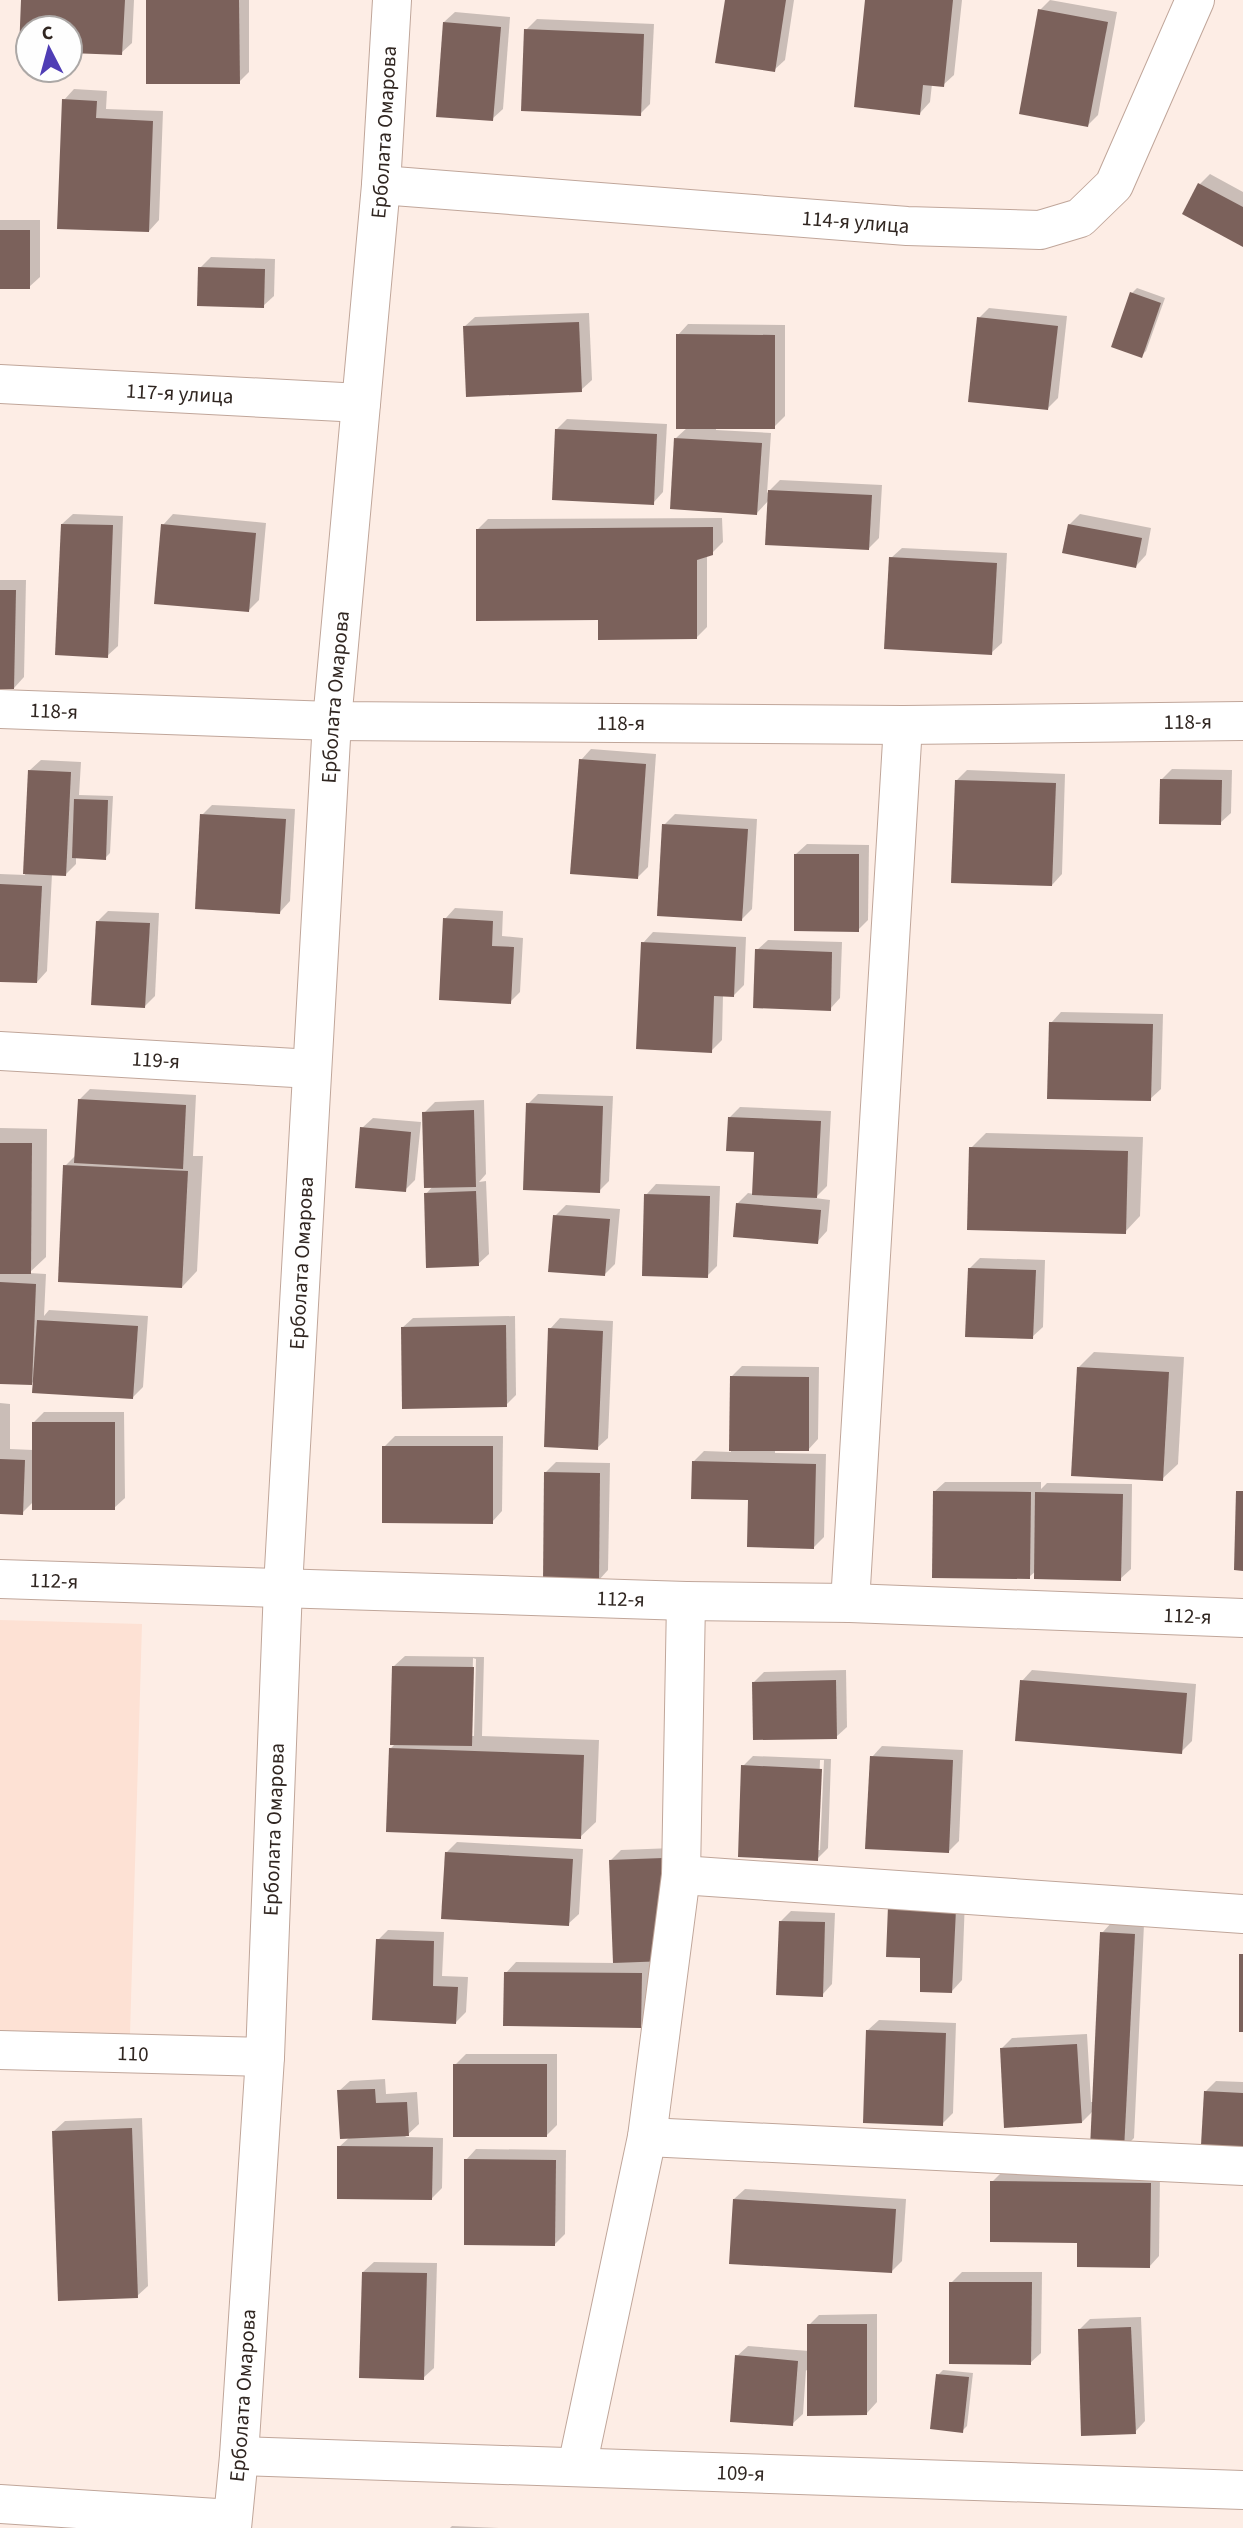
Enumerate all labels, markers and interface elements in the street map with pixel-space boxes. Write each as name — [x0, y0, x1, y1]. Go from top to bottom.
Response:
north arrow — [14, 14, 84, 84]
text: С — [40, 20, 54, 48]
street label: Ерболата Омарова — [363, 45, 404, 220]
street label: 114-я улица — [801, 203, 910, 241]
street label: 117-я улица — [125, 376, 234, 411]
street label: Ерболата Омарова — [313, 609, 357, 784]
street label: 118-я — [29, 695, 79, 727]
street label: 118-я — [1163, 706, 1212, 737]
street label: 118-я — [596, 708, 645, 738]
street label: 119-я — [131, 1044, 181, 1076]
street label: Ерболата Омарова — [281, 1176, 321, 1350]
street label: 112-я — [29, 1565, 79, 1596]
street label: 112-я — [596, 1583, 645, 1615]
street label: 112-я — [1163, 1600, 1212, 1632]
street label: Ерболата Омарова — [255, 1742, 292, 1916]
street label: 110 — [117, 2038, 149, 2069]
street label: Ерболата Омарова — [222, 2308, 264, 2483]
street label: 109-я — [716, 2457, 765, 2489]

